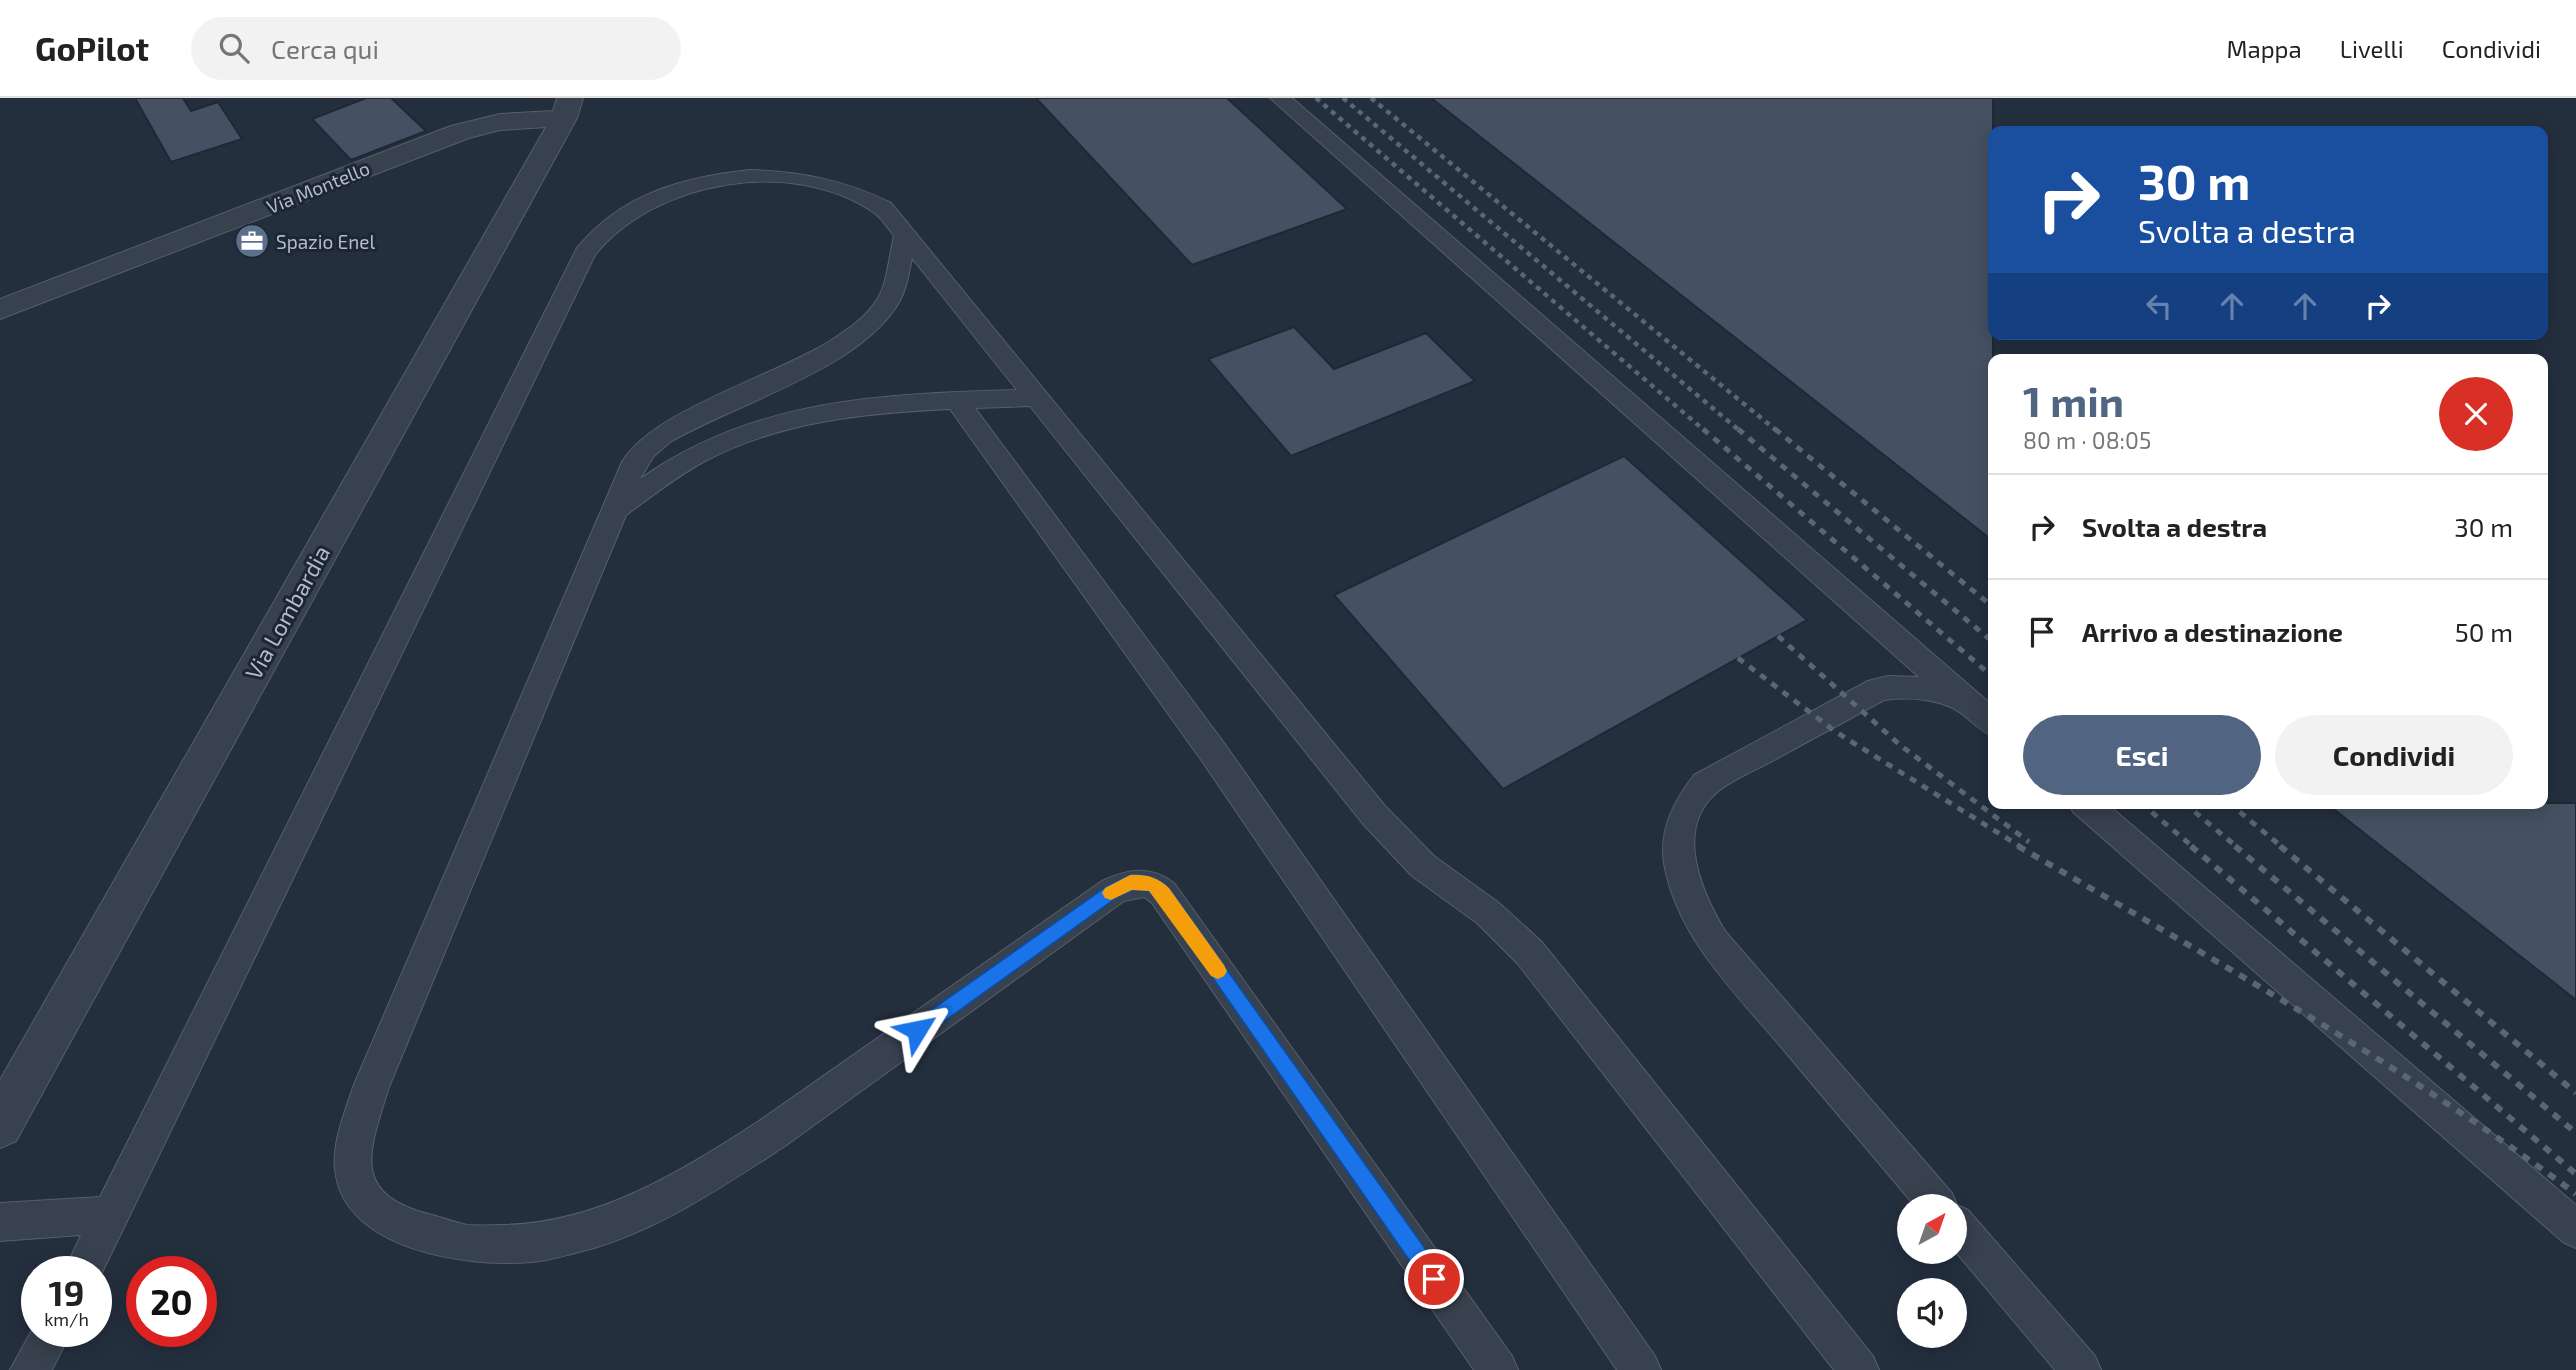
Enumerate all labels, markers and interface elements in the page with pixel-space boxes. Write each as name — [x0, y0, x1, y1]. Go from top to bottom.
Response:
search box — [191, 17, 681, 80]
text: GoPilot — [35, 28, 149, 68]
icon: search — [215, 29, 253, 67]
text: Cerca qui — [271, 33, 379, 64]
text: Mappa — [2226, 34, 2302, 63]
text: Livelli — [2340, 34, 2404, 63]
text: Condividi — [2442, 34, 2541, 63]
text: 30 m — [2138, 151, 2250, 210]
icon: right — [2023, 154, 2114, 245]
street label: Via Montello — [263, 156, 373, 218]
text: Svolta a destra — [2138, 211, 2356, 249]
office icon: Spazio Enel — [233, 222, 271, 260]
place label: Spazio Enel — [276, 230, 375, 253]
icon: left — [2140, 287, 2178, 325]
icon: ahead — [2213, 287, 2251, 325]
icon: ahead — [2286, 287, 2324, 325]
icon: right — [2359, 287, 2397, 325]
text: 1 min — [2023, 375, 2124, 425]
button: close — [2439, 377, 2513, 451]
text: 80 m · 08:05 — [2023, 426, 2151, 454]
icon: right — [2023, 508, 2061, 546]
text: Svolta a destra — [2082, 511, 2267, 542]
text: 30 m — [2454, 511, 2513, 542]
street label: Via Lombardia — [239, 540, 335, 684]
icon: arrive — [2023, 613, 2061, 651]
text: Arrivo a destinazione — [2082, 616, 2343, 647]
text: 50 m — [2455, 616, 2513, 647]
button: Esci — [2023, 715, 2261, 795]
button: Condividi — [2275, 715, 2513, 795]
position arrow — [880, 993, 954, 1067]
north arrow — [1897, 1194, 1967, 1264]
map controls — [1897, 1194, 1967, 1348]
pin — [1404, 1249, 1464, 1309]
speed limit sign: 20 — [126, 1256, 217, 1347]
icon: arrive — [1415, 1260, 1453, 1298]
text: 19 — [49, 1271, 84, 1313]
button: sound — [1897, 1278, 1967, 1348]
text: km/h — [44, 1308, 89, 1330]

